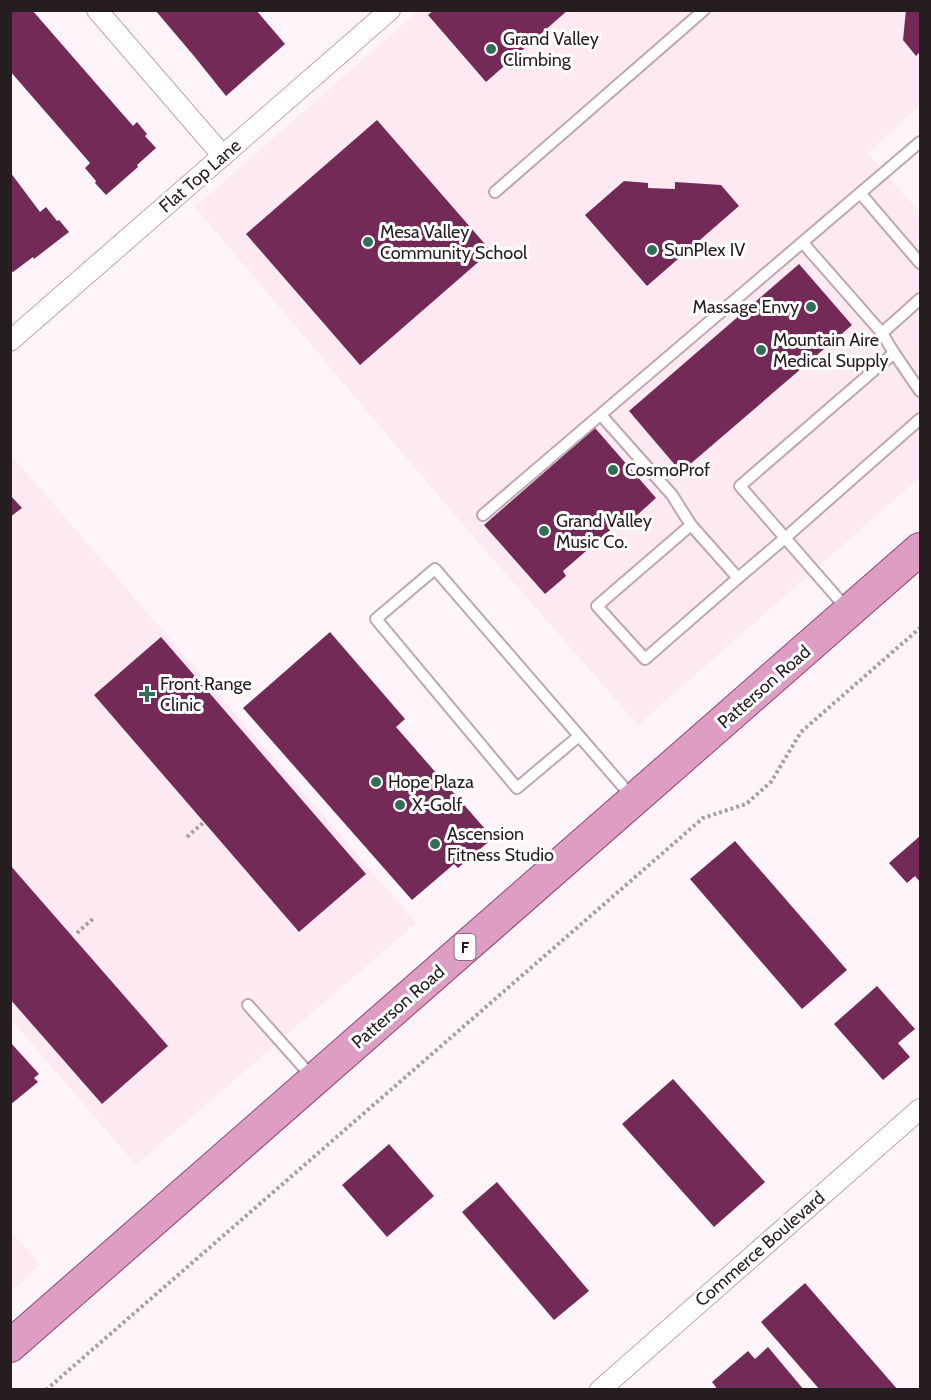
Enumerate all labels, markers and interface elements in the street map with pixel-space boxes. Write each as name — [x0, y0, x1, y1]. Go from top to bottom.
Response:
place label: Grand Valley Climbing — [503, 28, 599, 71]
marker: Grand Valley Climbing — [484, 42, 498, 56]
street label: Flat Top Lane — [155, 134, 245, 218]
place label: Mesa Valley Community School — [380, 221, 528, 264]
marker: Mesa Valley Community School — [361, 235, 375, 249]
place label: SunPlex IV — [664, 239, 745, 261]
marker: SunPlex IV — [645, 243, 659, 257]
place label: Massage Envy — [692, 296, 799, 318]
marker: Massage Envy — [804, 300, 818, 314]
place label: Mountain Aire Medical Supply — [773, 329, 889, 372]
marker: Mountain Aire Medical Supply — [754, 343, 768, 357]
place label: CosmoProf — [625, 459, 710, 481]
marker: CosmoProf — [606, 463, 620, 477]
place label: Grand Valley Music Co. — [556, 510, 652, 553]
marker: Grand Valley Music Co. — [537, 524, 551, 538]
street label: Patterson Road — [713, 641, 815, 733]
place label: Front Range Clinic — [160, 673, 252, 716]
marker: Front Range Clinic — [138, 685, 156, 703]
place label: Hope Plaza — [388, 771, 474, 793]
marker: Hope Plaza — [369, 775, 383, 789]
place label: X-Golf — [412, 794, 462, 816]
marker: X-Golf — [393, 798, 407, 812]
place label: Ascension Fitness Studio — [447, 823, 554, 866]
marker: Ascension Fitness Studio — [428, 837, 442, 851]
road number: F — [454, 934, 476, 960]
street label: Patterson Road — [347, 961, 449, 1053]
street label: Commerce Boulevard — [691, 1187, 829, 1311]

